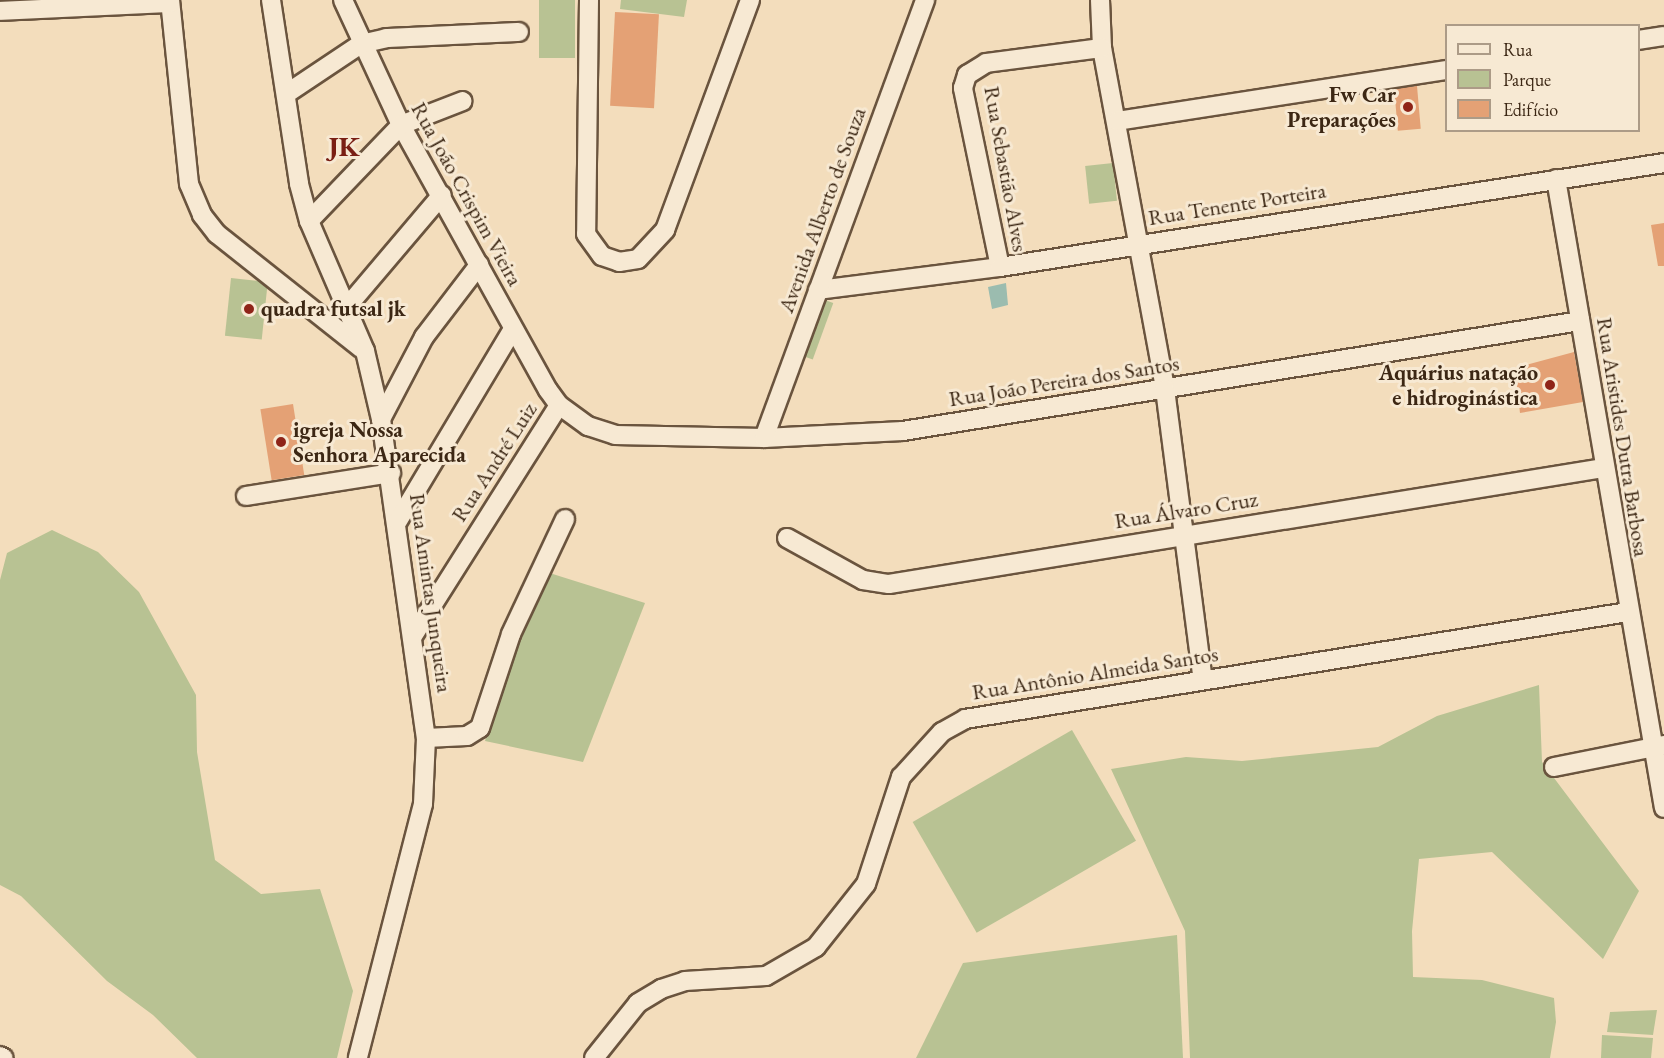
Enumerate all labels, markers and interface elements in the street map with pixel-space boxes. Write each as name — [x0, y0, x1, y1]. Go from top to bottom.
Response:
legend — [1445, 24, 1640, 132]
text: Rua — [1503, 38, 1533, 61]
text: Parque — [1503, 68, 1551, 91]
place label: Fw Car Preparações — [1287, 81, 1396, 132]
street label: Rua Sebastião Alves — [978, 84, 1034, 254]
street label: Rua João Crispim Vieira — [406, 97, 528, 291]
text: Edifício — [1503, 98, 1558, 121]
marker: Fw Car Preparações — [1401, 100, 1415, 114]
street label: Avenida Alberto de Souza — [773, 104, 871, 316]
district label: JK — [328, 129, 360, 163]
street label: Rua Tenente Porteira — [1146, 177, 1328, 231]
place label: quadra futsal jk — [261, 296, 406, 322]
marker: quadra futsal jk — [242, 302, 256, 316]
street label: Rua Aristides Dutra Barbosa — [1591, 316, 1655, 558]
street label: Rua João Pereira dos Santos — [947, 350, 1181, 412]
place label: Aquárius natação e hidroginástica — [1379, 359, 1538, 410]
marker: Aquárius natação e hidroginástica — [1543, 378, 1557, 392]
street label: Rua André Luiz — [446, 397, 542, 527]
place label: igreja Nossa Senhora Aparecida — [293, 416, 466, 468]
marker: igreja Nossa Senhora Aparecida — [274, 435, 288, 449]
street label: Rua Álvaro Cruz — [1113, 486, 1259, 534]
street label: Rua Amintas Junqueira — [404, 492, 458, 694]
street label: Rua Antônio Almeida Santos — [970, 641, 1220, 705]

